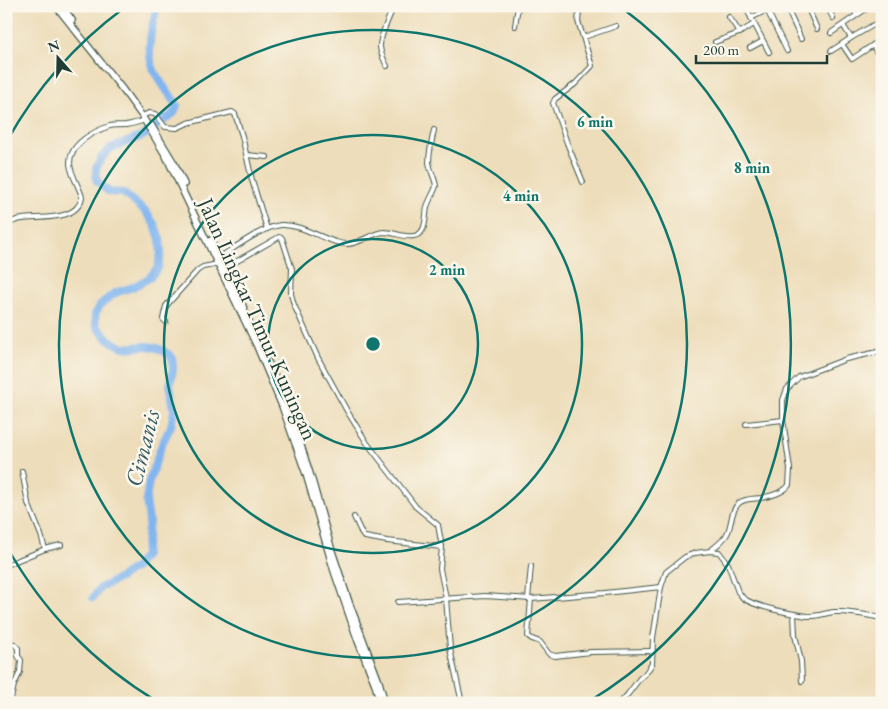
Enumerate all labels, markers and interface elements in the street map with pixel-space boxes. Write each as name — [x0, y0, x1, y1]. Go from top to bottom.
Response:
north arrow — [32, 32, 82, 82]
scale bar — [696, 32, 827, 64]
text: N — [45, 35, 63, 56]
text: 200 m — [703, 40, 740, 59]
text: 6 min — [577, 112, 614, 131]
text: 8 min — [734, 158, 771, 177]
text: 4 min — [503, 186, 540, 205]
street label: Jalan Lingkar Timur Kuningan — [191, 191, 325, 445]
text: 2 min — [429, 260, 466, 279]
centre of rings — [364, 335, 382, 353]
water label: Cimanis — [117, 406, 167, 490]

